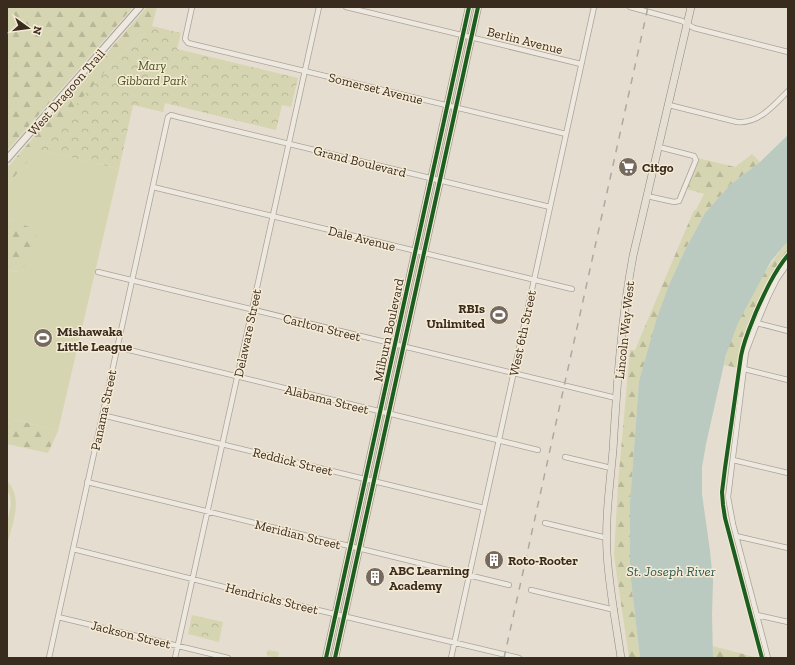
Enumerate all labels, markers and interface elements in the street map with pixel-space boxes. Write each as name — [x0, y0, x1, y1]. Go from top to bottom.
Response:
north arrow — [8, 8, 48, 48]
street label: Berlin Avenue — [485, 24, 564, 57]
text: N — [30, 25, 45, 37]
street label: West Dragoon Trail — [25, 46, 108, 139]
park label: Mary Gibbard Park — [117, 58, 187, 88]
street label: Somerset Avenue — [327, 70, 425, 107]
street label: Grand Boulevard — [312, 143, 408, 180]
supermarket icon: Citgo — [617, 156, 639, 178]
place label: Citgo — [642, 160, 674, 175]
street label: Dale Avenue — [327, 223, 397, 254]
street label: Milburn Boulevard — [370, 277, 407, 383]
street label: Lincoln Way West — [612, 280, 637, 380]
street label: Delaware Street — [231, 287, 264, 379]
street label: West 6th Street — [506, 289, 539, 377]
place label: RBIs Unlimited — [427, 301, 486, 331]
sports icon: RBIs Unlimited — [488, 304, 510, 326]
street label: Carlton Street — [281, 311, 363, 344]
place label: Mishawaka Little League — [57, 324, 133, 354]
sports icon: Mishawaka Little League — [32, 327, 54, 349]
street label: Panama Street — [88, 368, 119, 452]
street label: Alabama Street — [283, 382, 371, 417]
street label: Reddick Street — [251, 444, 335, 479]
street label: Meridian Street — [253, 517, 343, 552]
building icon: Roto-Rooter — [483, 549, 505, 571]
place label: Roto-Rooter — [508, 553, 578, 568]
place label: ABC Learning Academy — [389, 563, 470, 593]
water label: St. Joseph River — [626, 563, 716, 580]
building icon: ABC Learning Academy — [364, 566, 386, 588]
street label: Hendricks Street — [224, 580, 320, 617]
street label: Jackson Street — [89, 617, 172, 652]

